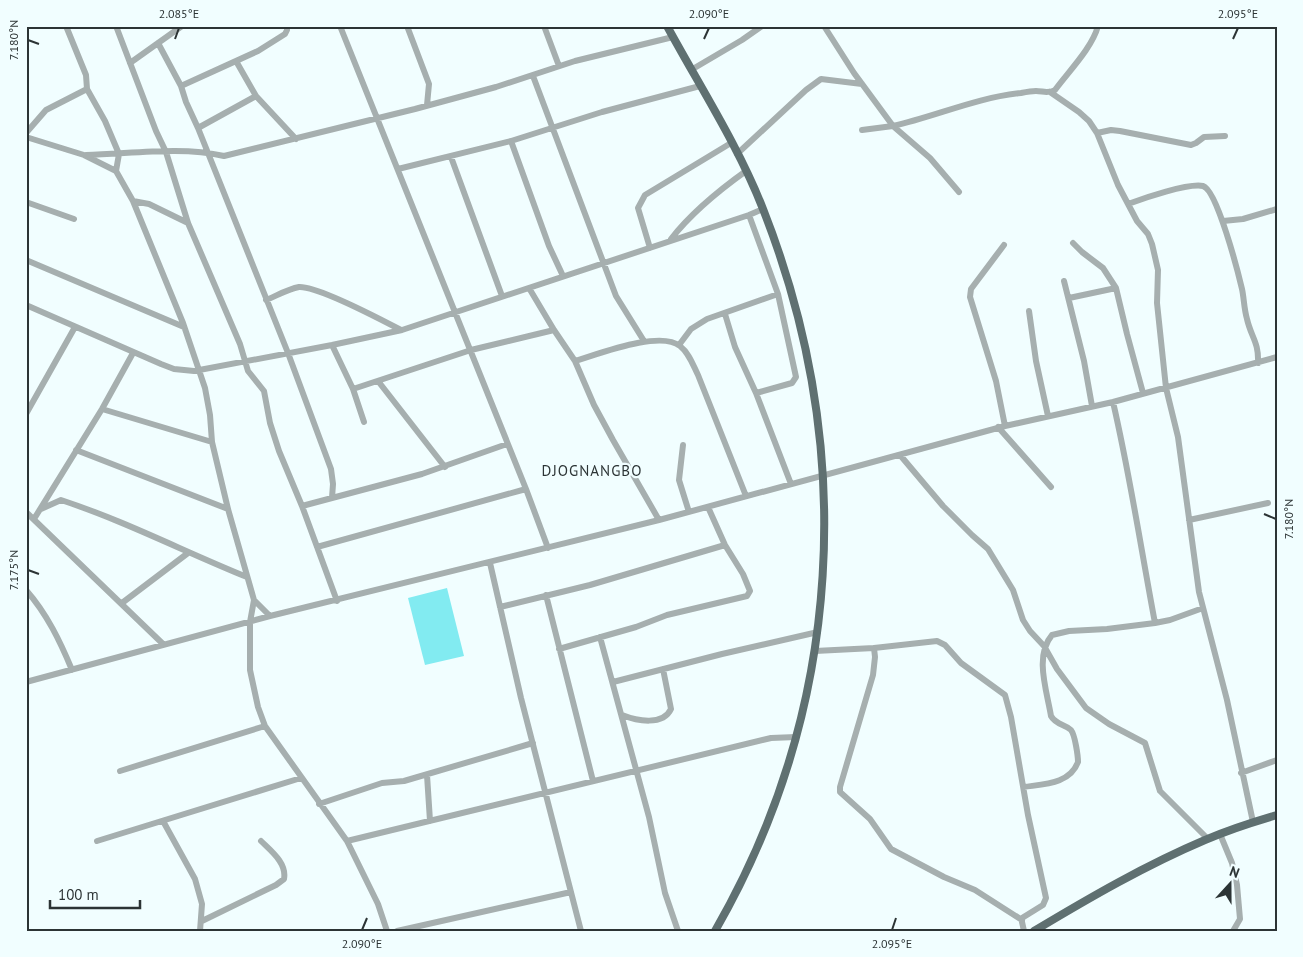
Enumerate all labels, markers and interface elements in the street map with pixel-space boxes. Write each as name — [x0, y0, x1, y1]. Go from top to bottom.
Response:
text: 2.085°E — [159, 6, 199, 21]
text: 2.090°E — [689, 6, 729, 21]
text: 2.095°E — [1218, 6, 1258, 21]
text: 7.180°N — [6, 20, 21, 60]
district label: DJOGNANGBO — [542, 461, 642, 480]
text: 7.180°N — [1281, 499, 1296, 539]
text: 7.175°N — [6, 550, 21, 590]
north arrow — [1206, 860, 1256, 910]
text: N — [1227, 862, 1242, 882]
scale bar — [50, 877, 140, 909]
text: 100 m — [58, 885, 99, 904]
text: 2.090°E — [342, 936, 382, 951]
text: 2.095°E — [872, 936, 912, 951]

